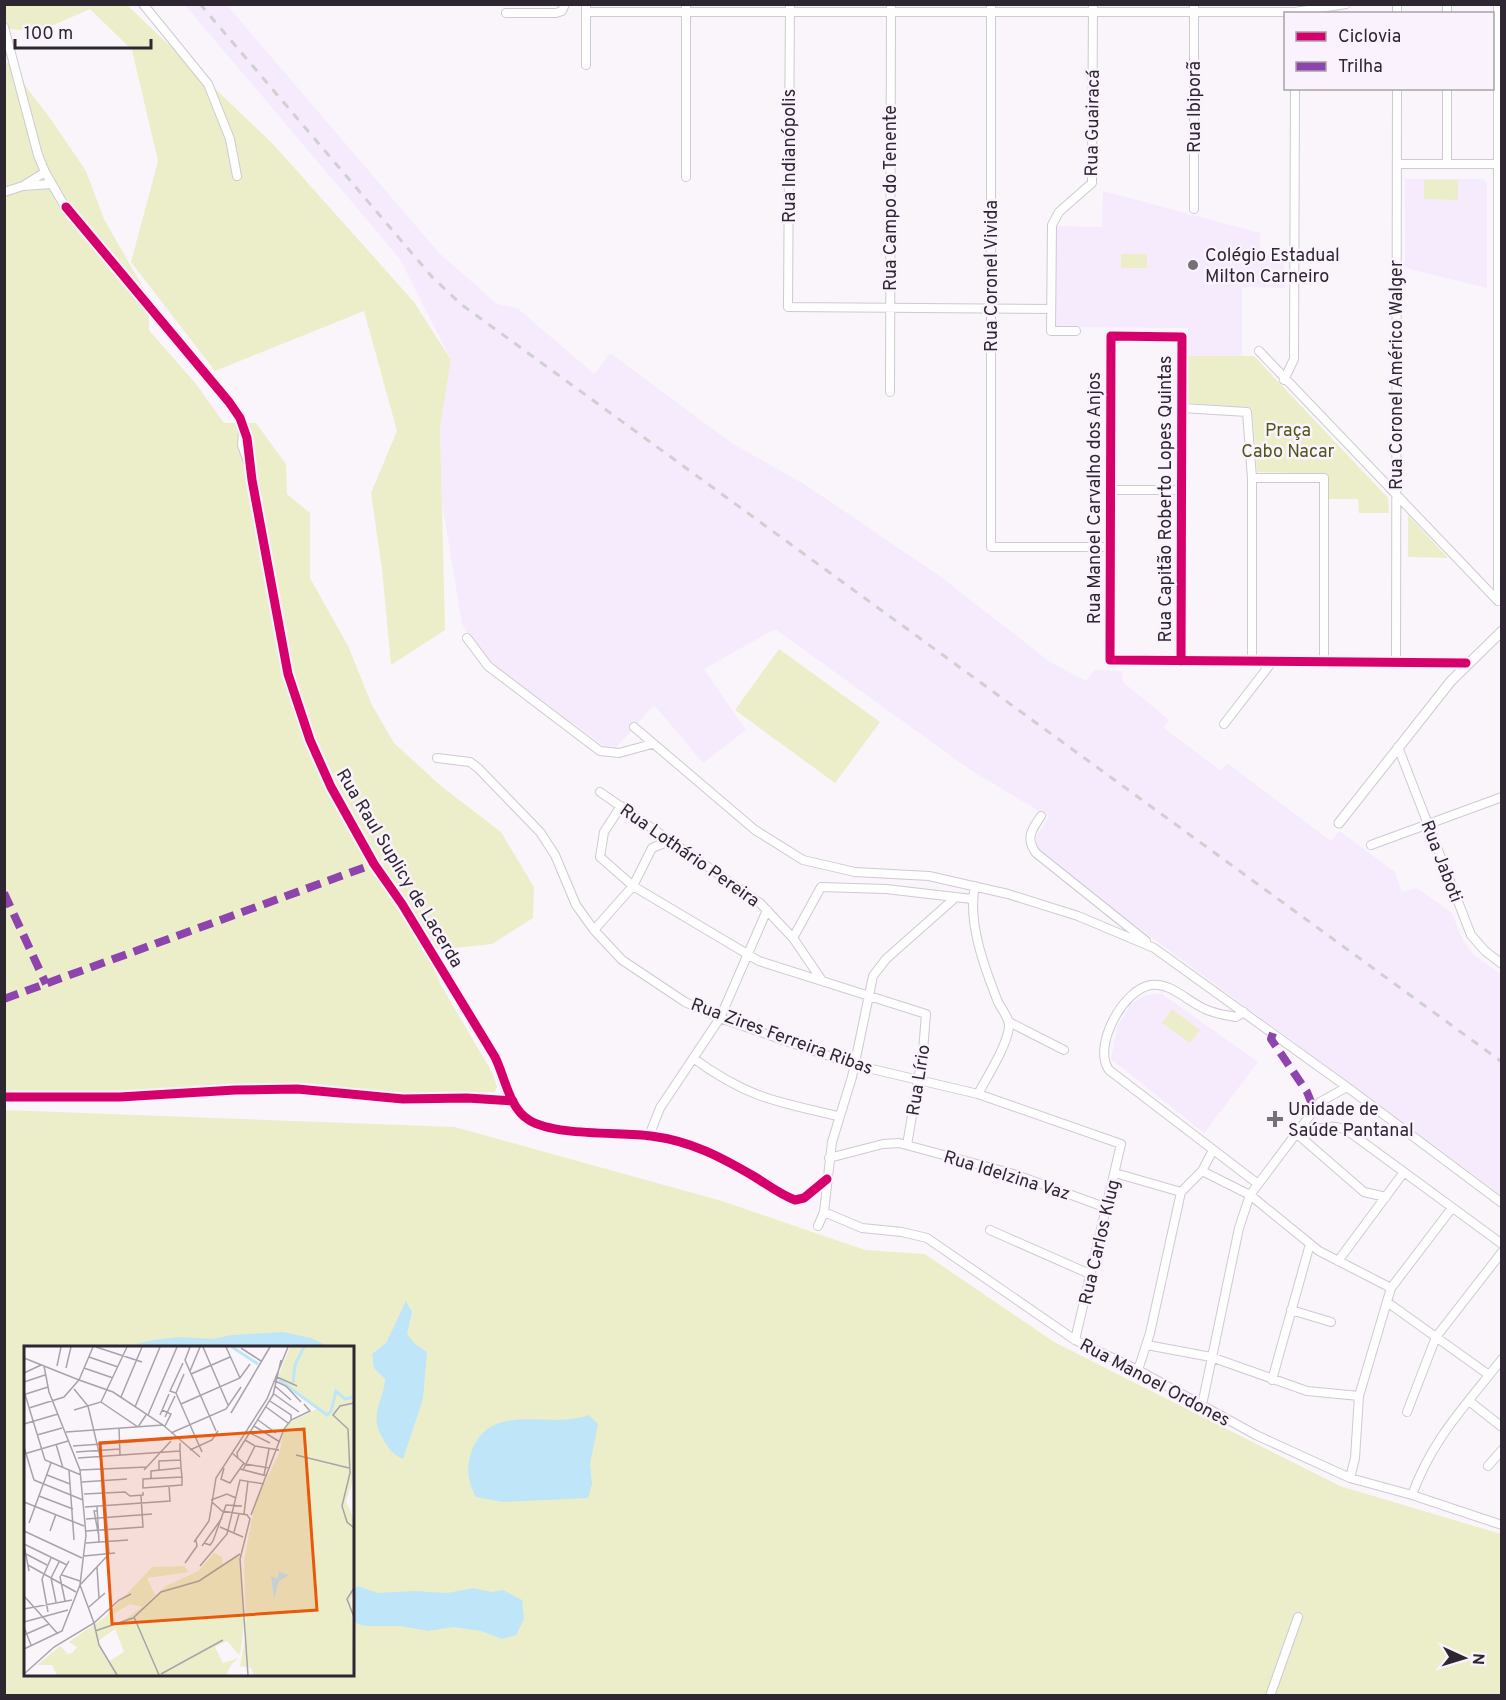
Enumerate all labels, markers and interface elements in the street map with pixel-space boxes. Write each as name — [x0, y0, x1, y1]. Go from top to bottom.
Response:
scale bar — [15, 12, 152, 50]
legend — [1284, 12, 1494, 90]
text: 100 m — [24, 23, 73, 46]
text: Ciclovia — [1338, 26, 1401, 49]
text: Trilha — [1338, 56, 1383, 79]
street label: Rua Ibiporã — [1184, 61, 1207, 153]
street label: Rua Guairacá — [1081, 69, 1106, 177]
street label: Rua Indianópolis — [779, 89, 802, 223]
street label: Rua Campo do Tenente — [880, 105, 903, 291]
street label: Rua Coronel Vivida — [981, 200, 1004, 352]
place label: Colégio Estadual Milton Carneiro — [1205, 245, 1340, 289]
marker: Colégio Estadual Milton Carneiro — [1186, 258, 1200, 272]
street label: Rua Coronel Américo Walger — [1386, 260, 1409, 490]
street label: Rua Capitão Roberto Lopes Quintas — [1155, 355, 1178, 643]
street label: Rua Manoel Carvalho dos Anjos — [1084, 372, 1107, 624]
park label: Praça Cabo Nacar — [1241, 420, 1335, 464]
street label: Rua Raul Suplicy de Lacerda — [330, 765, 467, 973]
street label: Rua Lothário Pereira — [615, 799, 764, 913]
street label: Rua Jaboti — [1414, 817, 1467, 906]
street label: Rua Zires Ferreira Ribas — [687, 994, 876, 1081]
street label: Rua Lírio — [903, 1043, 936, 1118]
place label: Unidade de Saúde Pantanal — [1288, 1099, 1414, 1143]
marker: Unidade de Saúde Pantanal — [1266, 1110, 1284, 1128]
street label: Rua Idelzina Vaz — [940, 1146, 1073, 1207]
street label: Rua Carlos Klug — [1075, 1177, 1126, 1307]
street label: Rua Manoel Ordones — [1075, 1334, 1233, 1433]
inset map — [24, 1346, 354, 1676]
north arrow — [1434, 1628, 1494, 1688]
text: N — [1467, 1652, 1487, 1665]

